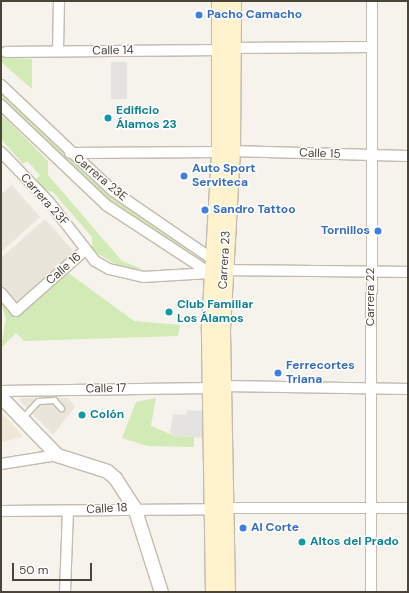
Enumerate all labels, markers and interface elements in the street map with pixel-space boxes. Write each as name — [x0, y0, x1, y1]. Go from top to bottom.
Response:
place label: Pacho Camacho — [207, 8, 302, 22]
marker: Pacho Camacho — [194, 10, 204, 20]
street label: Calle 14 — [92, 43, 134, 59]
place label: Edificio Álamos 23 — [116, 104, 177, 132]
marker: Edificio Álamos 23 — [103, 113, 113, 123]
street label: Calle 15 — [299, 146, 341, 162]
street label: Carrera 23E — [70, 151, 130, 205]
place label: Auto Sport Serviteca — [192, 162, 256, 190]
street label: Carrera 23F — [17, 171, 71, 229]
marker: Auto Sport Serviteca — [179, 171, 189, 181]
place label: Sandro Tattoo — [213, 203, 295, 217]
marker: Sandro Tattoo — [200, 205, 210, 215]
place label: Tornillos — [321, 224, 370, 238]
marker: Tornillos — [373, 226, 383, 236]
street label: Carrera 23 — [216, 230, 234, 290]
street label: Calle 16 — [44, 250, 84, 288]
street label: Carrera 22 — [364, 268, 378, 326]
place label: Club Familiar Los Álamos — [177, 298, 253, 326]
marker: Club Familiar Los Álamos — [164, 307, 174, 317]
place label: Ferrecortes Triana — [286, 359, 355, 387]
marker: Ferrecortes Triana — [273, 368, 283, 378]
street label: Calle 17 — [86, 381, 126, 397]
place label: Colón — [90, 408, 124, 422]
marker: Colón — [77, 410, 87, 420]
street label: Calle 18 — [86, 501, 128, 517]
place label: Al Corte — [251, 521, 299, 535]
marker: Al Corte — [238, 523, 248, 533]
place label: Altos del Prado — [310, 535, 399, 549]
marker: Altos del Prado — [297, 537, 307, 547]
scale bar — [14, 555, 94, 581]
text: 50 m — [19, 562, 48, 578]

